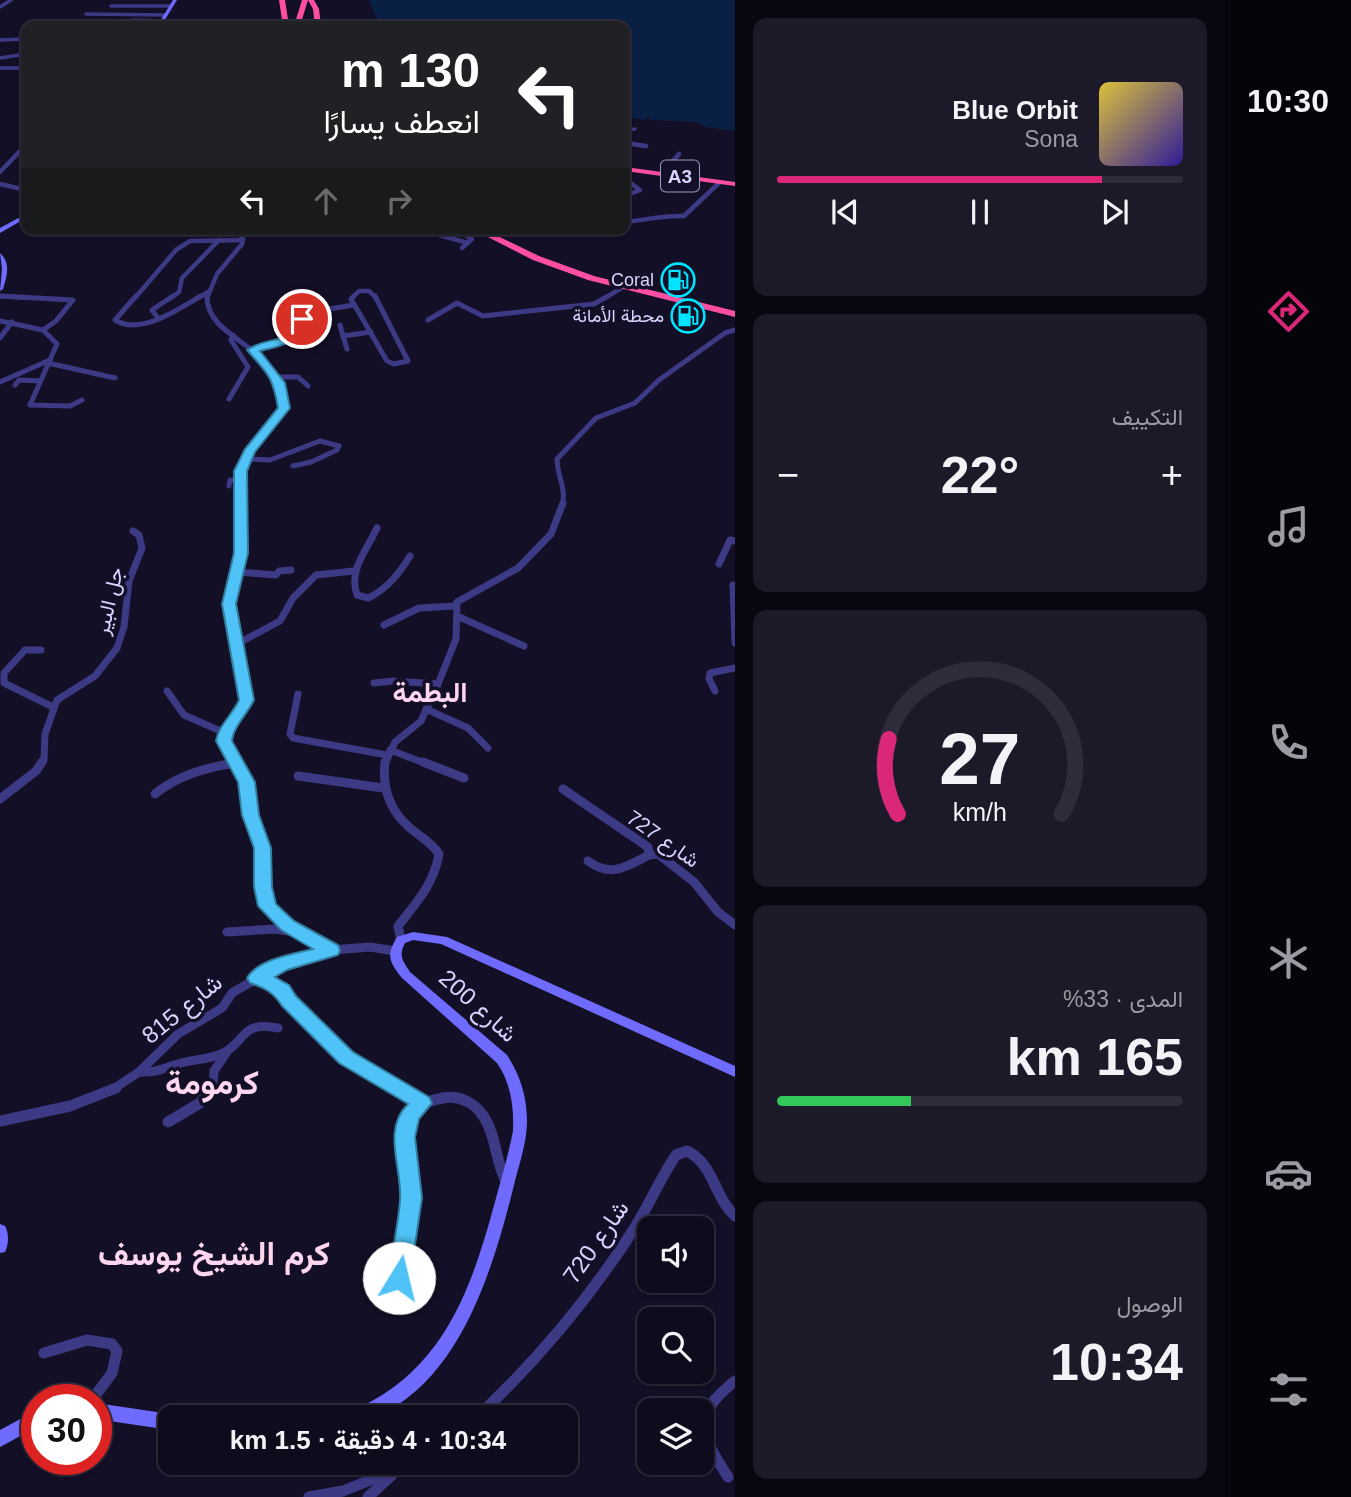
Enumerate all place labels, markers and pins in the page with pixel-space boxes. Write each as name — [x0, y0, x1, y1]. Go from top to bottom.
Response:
fuel station icon: Coral — [659, 261, 697, 299]
place label: Coral — [611, 270, 654, 290]
pin — [272, 289, 332, 349]
fuel station icon: محطة الأمانة — [669, 297, 707, 335]
place label: محطة الأمانة — [572, 306, 664, 326]

